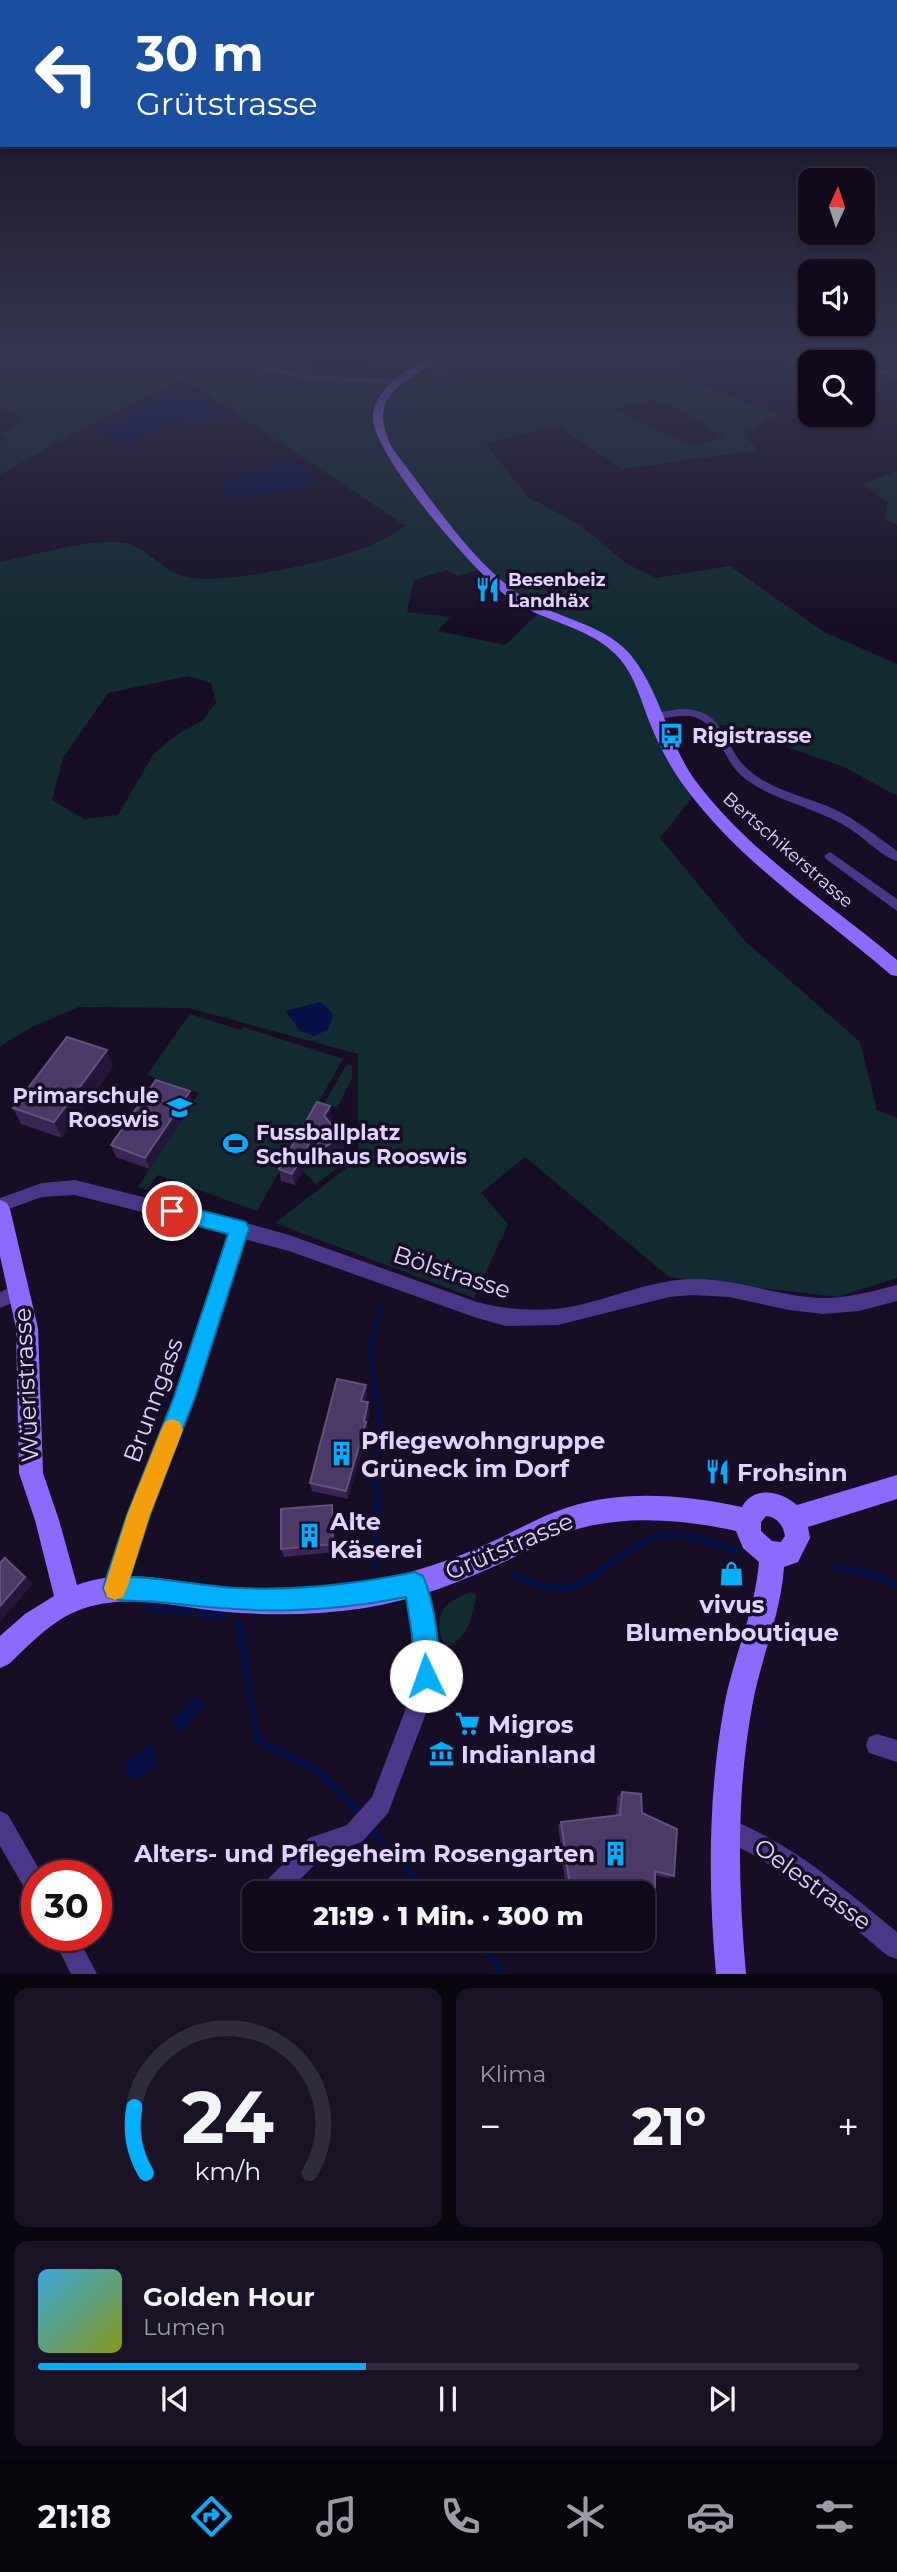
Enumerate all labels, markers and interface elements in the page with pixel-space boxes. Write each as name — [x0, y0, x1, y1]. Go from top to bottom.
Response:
text: 30 m — [136, 24, 264, 83]
icon: left — [21, 28, 112, 119]
text: Grütstrasse — [136, 84, 318, 123]
north arrow — [798, 168, 875, 245]
map controls — [798, 168, 875, 427]
button: sound — [798, 259, 875, 336]
button: search — [798, 350, 875, 427]
place label: Besenbeiz Landhäx — [508, 569, 606, 612]
restaurant icon: Besenbeiz Landhäx — [474, 576, 502, 604]
bus stop icon: Rigistrasse — [658, 721, 686, 749]
place label: Rigistrasse — [692, 723, 812, 748]
street label: Bertschikerstrasse — [718, 788, 858, 913]
place label: Primarschule Rooswis — [13, 1083, 159, 1132]
school or university icon: Primarschule Rooswis — [165, 1093, 193, 1121]
place label: Fussballplatz Schulhaus Rooswis — [256, 1120, 467, 1169]
sports icon: Fussballplatz Schulhaus Rooswis — [222, 1130, 250, 1158]
pin — [142, 1181, 202, 1241]
icon: arrive — [153, 1192, 191, 1230]
street label: Bölstrasse — [390, 1239, 514, 1305]
street label: Wüeristrasse — [7, 1307, 45, 1463]
street label: Brunngass — [117, 1334, 189, 1466]
place label: Pflegewohngruppe Grüneck im Dorf — [361, 1426, 605, 1483]
building icon: Pflegewohngruppe Grüneck im Dorf — [327, 1440, 355, 1468]
restaurant icon: Frohsinn — [703, 1458, 731, 1486]
place label: Frohsinn — [737, 1458, 848, 1487]
street label: Grütstrasse — [441, 1506, 577, 1586]
place label: Alte Käserei — [329, 1507, 423, 1564]
building icon: Alte Käserei — [296, 1521, 324, 1549]
shop icon: vivus Blumenboutique — [718, 1559, 746, 1587]
place label: vivus Blumenboutique — [625, 1590, 839, 1647]
position arrow — [389, 1639, 463, 1713]
supermarket icon: Migros — [454, 1710, 482, 1738]
place label: Migros — [488, 1710, 574, 1739]
museum icon: Indianland — [427, 1740, 455, 1768]
place label: Indianland — [461, 1740, 596, 1769]
street label: Oelestrasse — [749, 1832, 877, 1936]
place label: Alters- und Pflegeheim Rosengarten — [133, 1839, 595, 1868]
building icon: Alters- und Pflegeheim Rosengarten — [601, 1839, 629, 1867]
speed limit sign: 30 — [21, 1860, 112, 1951]
text: 21:19 · 1 Min. · 300 m — [313, 1900, 584, 1932]
text: Klima — [480, 2060, 546, 2088]
text: 24 — [182, 2074, 274, 2162]
text: 21° — [632, 2095, 706, 2158]
text: − — [480, 2103, 501, 2150]
text: + — [837, 2103, 859, 2150]
text: km/h — [194, 2156, 261, 2186]
text: Golden Hour — [143, 2281, 315, 2313]
text: Lumen — [143, 2313, 226, 2341]
icon: previous — [156, 2380, 194, 2418]
icon: pause — [429, 2380, 467, 2418]
icon: next — [703, 2380, 741, 2418]
icon: directions — [187, 2492, 236, 2541]
icon: music — [312, 2492, 361, 2541]
icon: phone — [436, 2492, 485, 2541]
icon: climate — [561, 2492, 610, 2541]
icon: car — [686, 2492, 735, 2541]
icon: filters — [810, 2492, 859, 2541]
text: 21:18 — [38, 2497, 111, 2536]

